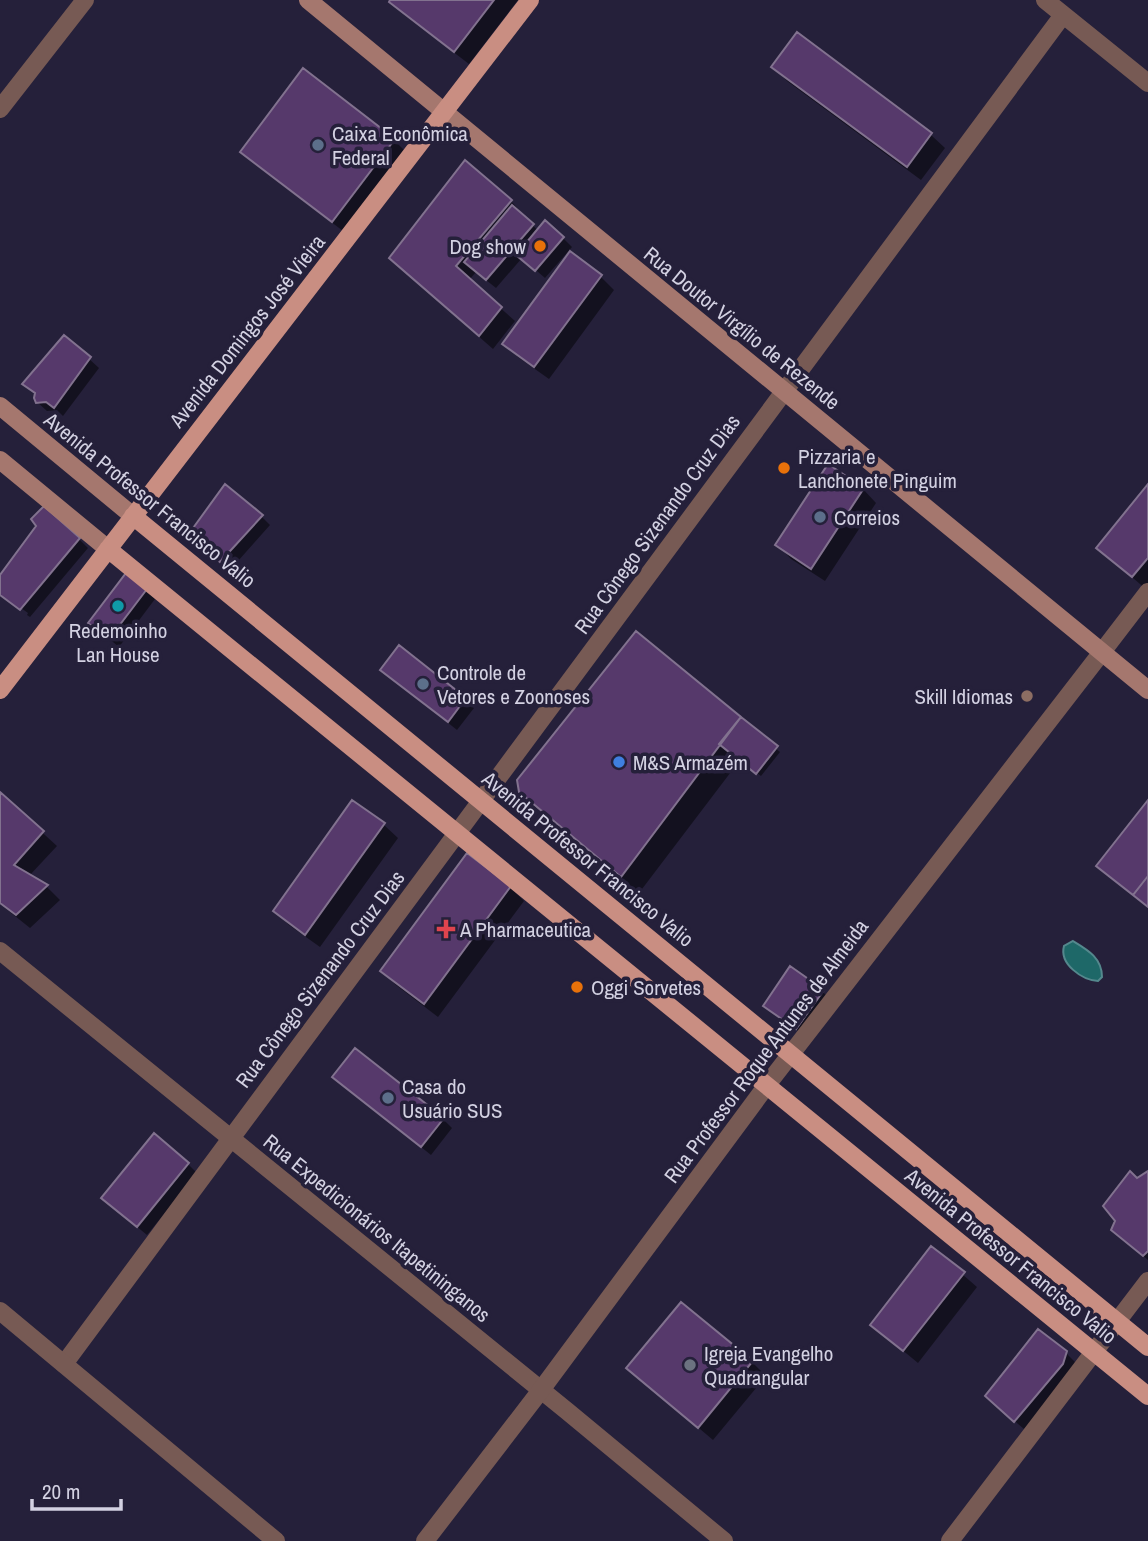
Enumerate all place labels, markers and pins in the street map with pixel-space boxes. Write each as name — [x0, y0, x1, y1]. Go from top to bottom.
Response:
place label: Caixa Econômica Federal — [332, 119, 468, 172]
marker: Caixa Econômica Federal — [310, 137, 326, 153]
place label: Dog show — [449, 232, 527, 261]
marker: Dog show — [532, 238, 548, 254]
place label: Pizzaria e Lanchonete Pinguim — [798, 442, 957, 495]
marker: Pizzaria e Lanchonete Pinguim — [776, 460, 792, 476]
place label: Correios — [834, 503, 900, 532]
marker: Correios — [812, 509, 828, 525]
marker: Redemoinho Lan House — [110, 598, 126, 614]
place label: Redemoinho Lan House — [69, 616, 167, 669]
place label: Controle de Vetores e Zoonoses — [437, 658, 590, 711]
marker: Controle de Vetores e Zoonoses — [415, 676, 431, 692]
place label: Skill Idiomas — [914, 682, 1013, 711]
marker: Skill Idiomas — [1019, 688, 1035, 704]
place label: M&S Armazém — [633, 748, 748, 777]
marker: M&S Armazém — [611, 754, 627, 770]
place label: A Pharmaceutica — [459, 915, 592, 944]
marker: A Pharmaceutica — [438, 921, 454, 937]
place label: Oggi Sorvetes — [591, 973, 701, 1002]
marker: Oggi Sorvetes — [569, 979, 585, 995]
place label: Casa do Usuário SUS — [402, 1072, 503, 1125]
marker: Casa do Usuário SUS — [380, 1090, 396, 1106]
place label: Igreja Evangelho Quadrangular — [704, 1339, 833, 1392]
marker: Igreja Evangelho Quadrangular — [682, 1357, 698, 1373]

